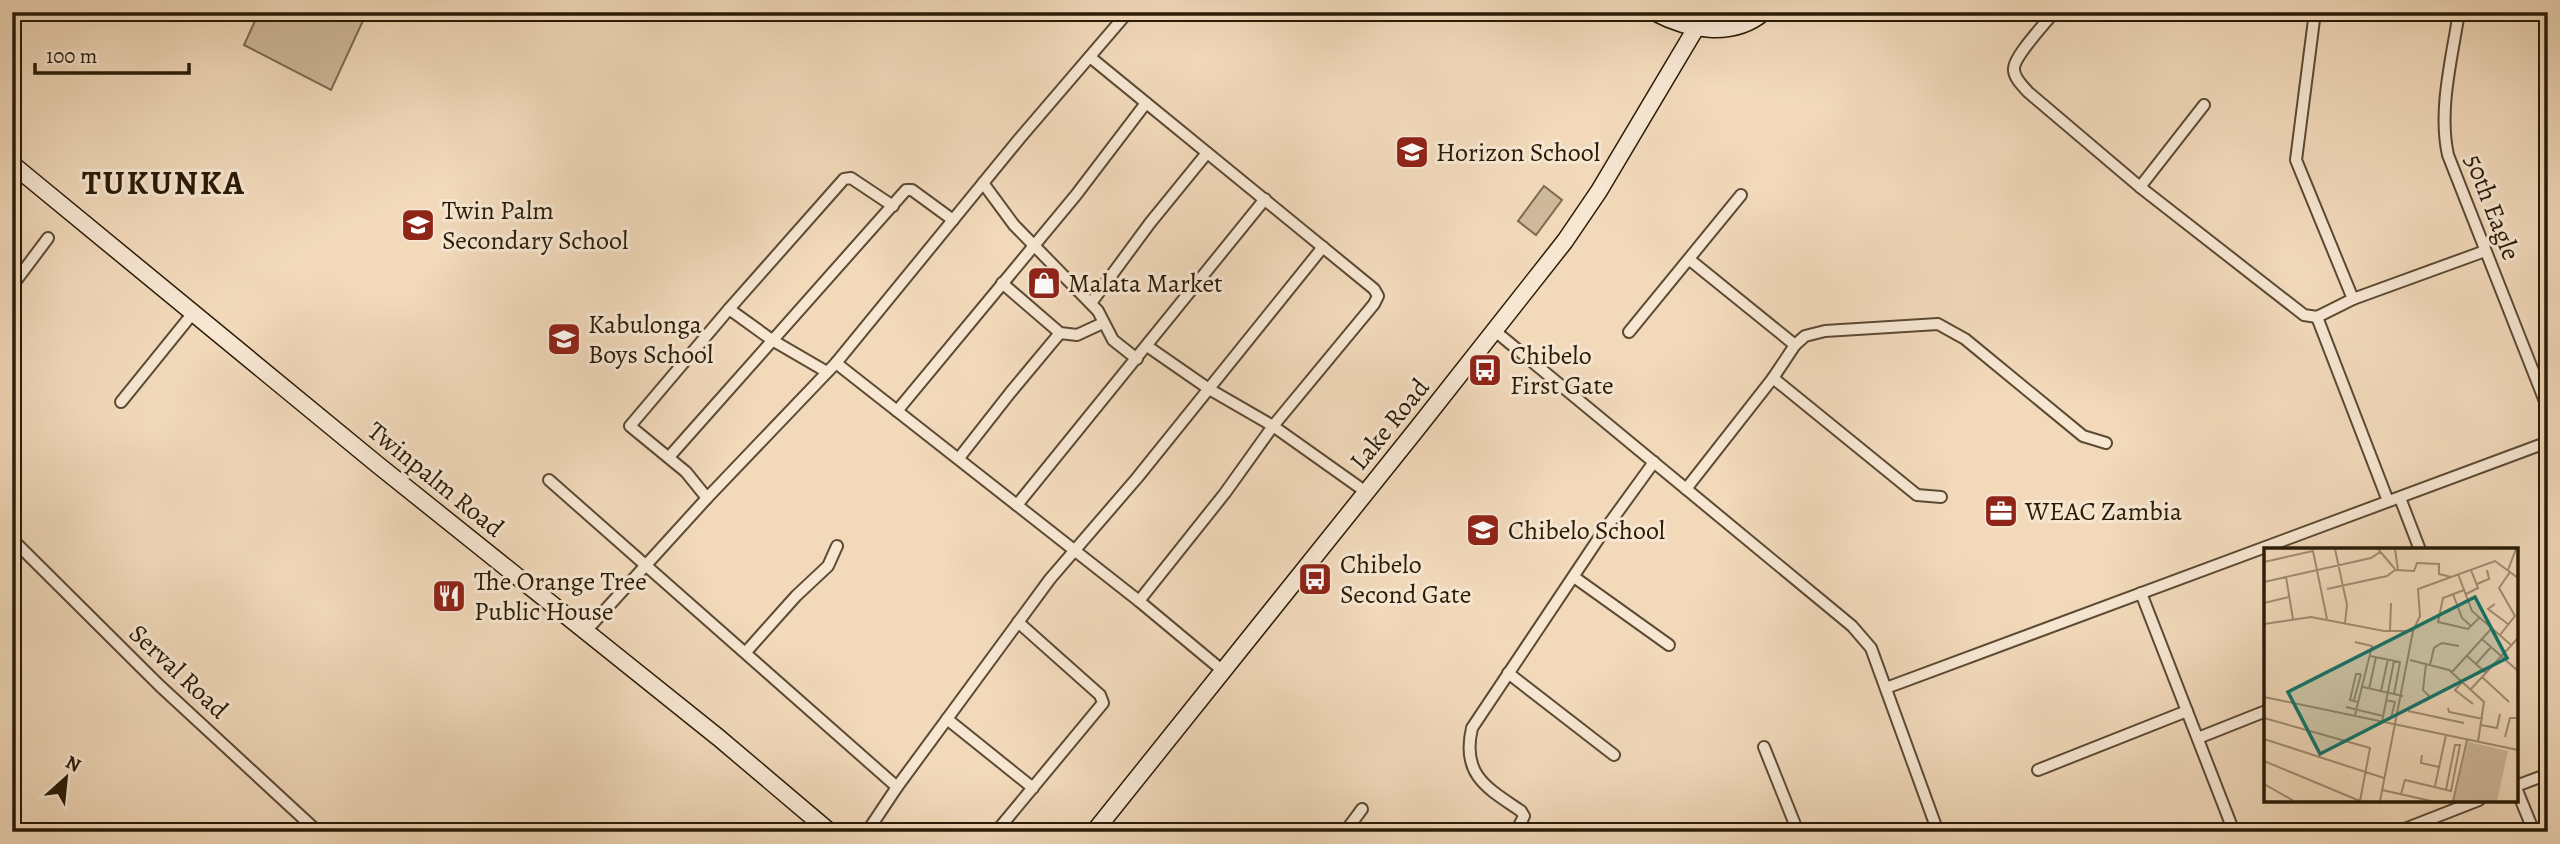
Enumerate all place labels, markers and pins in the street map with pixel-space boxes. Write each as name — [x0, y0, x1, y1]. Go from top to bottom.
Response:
school or university icon: Horizon School — [1393, 133, 1431, 171]
place label: Horizon School — [1436, 135, 1600, 170]
place label: Twin Palm Secondary School — [442, 193, 628, 258]
school or university icon: Twin Palm Secondary School — [399, 206, 437, 244]
shop icon: Malata Market — [1025, 264, 1063, 302]
place label: Malata Market — [1068, 266, 1223, 301]
place label: Kabulonga Boys School — [588, 307, 713, 372]
school or university icon: Kabulonga Boys School — [545, 320, 583, 358]
place label: Chibelo First Gate — [1510, 338, 1614, 403]
bus stop icon: Chibelo First Gate — [1466, 351, 1504, 389]
office icon: WEAC Zambia — [1982, 492, 2020, 530]
place label: WEAC Zambia — [2024, 494, 2182, 529]
school or university icon: Chibelo School — [1464, 511, 1502, 549]
place label: Chibelo School — [1508, 513, 1665, 548]
place label: Chibelo Second Gate — [1340, 547, 1471, 612]
bus stop icon: Chibelo Second Gate — [1296, 560, 1334, 598]
place label: The Orange Tree Public House — [474, 564, 647, 629]
restaurant icon: The Orange Tree Public House — [430, 577, 468, 615]

